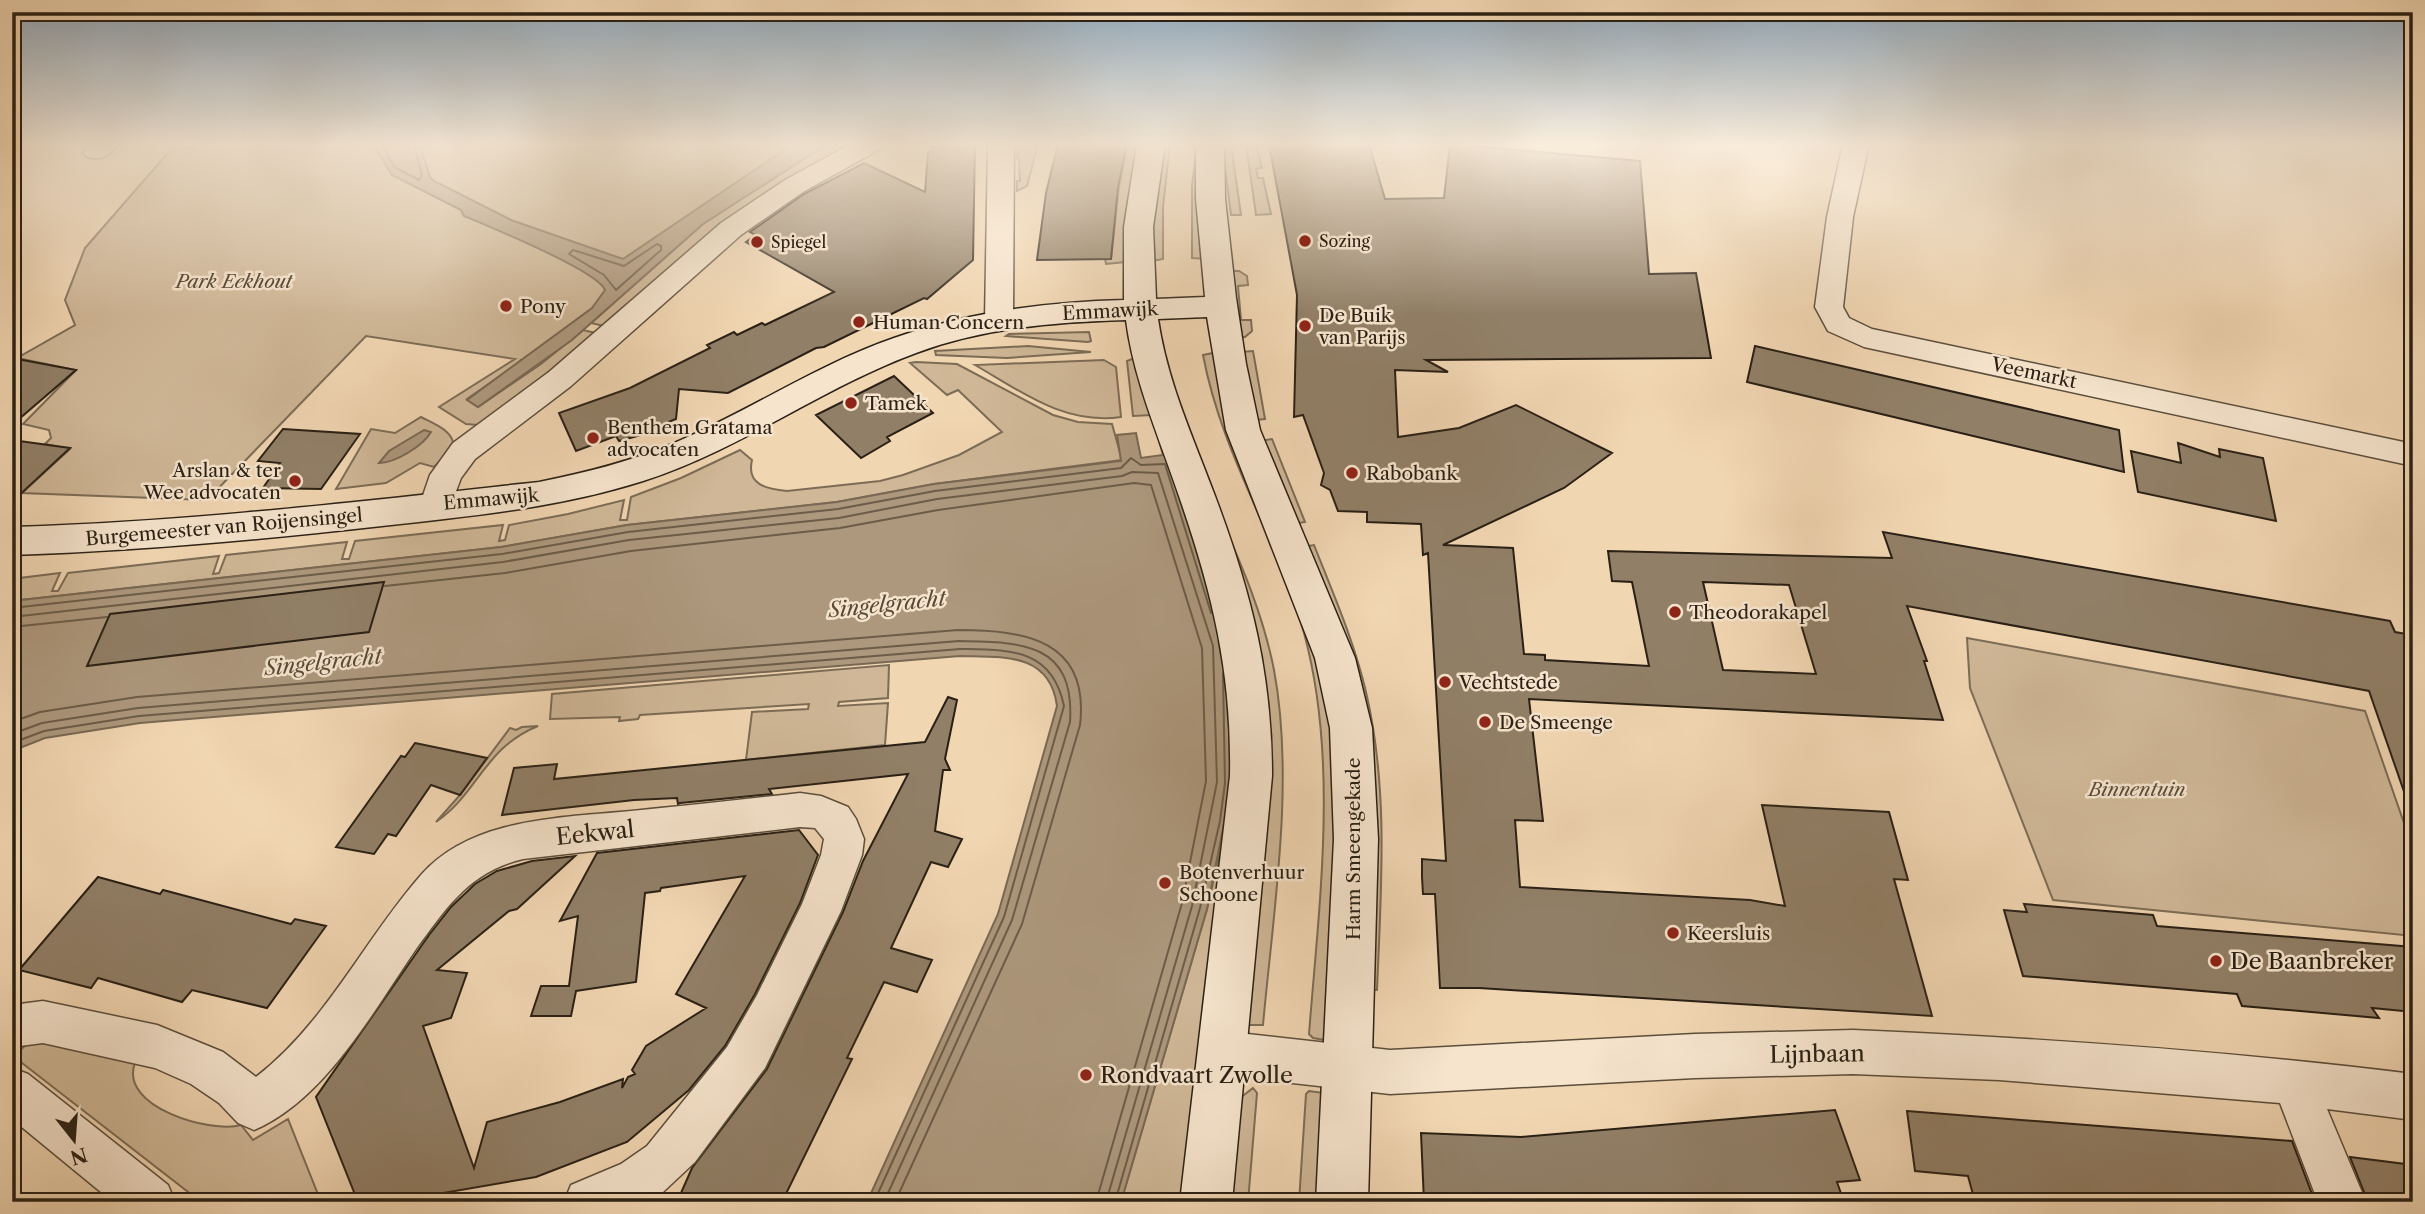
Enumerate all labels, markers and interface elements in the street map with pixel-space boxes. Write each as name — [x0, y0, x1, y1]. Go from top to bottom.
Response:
place label: Sozing — [1319, 231, 1371, 251]
place label: Spiegel — [771, 232, 827, 252]
marker: Sozing — [1297, 233, 1313, 249]
marker: Spiegel — [749, 234, 765, 250]
park label: Park Eekhout — [174, 270, 293, 293]
place label: Pony — [520, 295, 566, 318]
street label: Emmawijk — [1062, 297, 1159, 325]
marker: Pony — [498, 298, 514, 314]
place label: De Buik van Parijs — [1318, 304, 1405, 349]
place label: Human Concern — [873, 311, 1024, 334]
marker: Human Concern — [851, 314, 867, 330]
marker: De Buik van Parijs — [1297, 318, 1313, 334]
street label: Veemarkt — [1988, 353, 2079, 393]
place label: Tamek — [865, 392, 928, 415]
marker: Tamek — [843, 395, 859, 411]
place label: Benthem Gratama advocaten — [607, 416, 773, 461]
marker: Benthem Gratama advocaten — [585, 430, 601, 446]
place label: Arslan & ter Wee advocaten — [142, 459, 281, 504]
place label: Rabobank — [1366, 462, 1458, 485]
marker: Rabobank — [1344, 465, 1360, 481]
marker: Arslan & ter Wee advocaten — [287, 473, 303, 489]
street label: Emmawijk — [442, 483, 541, 515]
street label: Burgemeester van Roijensingel — [84, 503, 364, 551]
water label: Singelgracht — [825, 585, 948, 623]
place label: Theodorakapel — [1689, 601, 1828, 624]
marker: Theodorakapel — [1667, 604, 1683, 620]
water label: Singelgracht — [261, 643, 384, 681]
place label: Vechtstede — [1458, 671, 1558, 694]
marker: Vechtstede — [1437, 674, 1453, 690]
place label: De Smeenge — [1499, 711, 1613, 734]
marker: De Smeenge — [1477, 714, 1493, 730]
street label: Harm Smeengekade — [1342, 758, 1365, 940]
park label: Binnentuin — [2087, 778, 2186, 801]
street label: Eekwal — [554, 815, 636, 851]
place label: Botenverhuur Schoone — [1179, 861, 1304, 906]
marker: Botenverhuur Schoone — [1157, 875, 1173, 891]
place label: Keersluis — [1687, 922, 1770, 945]
marker: Keersluis — [1665, 925, 1681, 941]
place label: De Baanbreker — [2230, 947, 2394, 975]
marker: De Baanbreker — [2208, 953, 2224, 969]
street label: Lijnbaan — [1769, 1039, 1865, 1069]
place label: Rondvaart Zwolle — [1100, 1061, 1293, 1089]
marker: Rondvaart Zwolle — [1078, 1067, 1094, 1083]
north arrow — [38, 1106, 108, 1176]
text: N — [68, 1142, 90, 1169]

